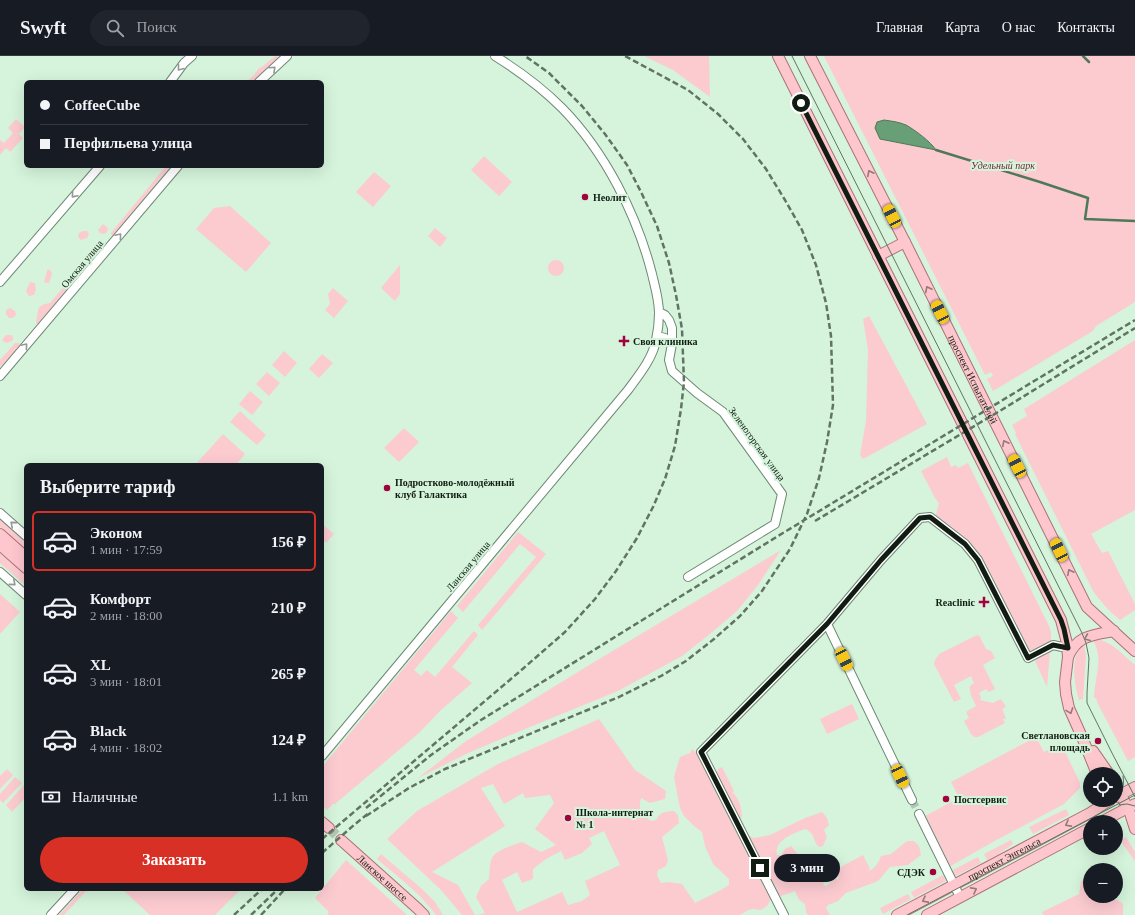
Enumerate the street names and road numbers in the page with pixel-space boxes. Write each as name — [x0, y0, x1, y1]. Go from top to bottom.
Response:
street label: Омская улица — [59, 237, 106, 290]
street label: проспект Испытателей — [947, 333, 1000, 426]
street label: Зеленогорская улица — [727, 405, 788, 483]
street label: Ланская улица — [444, 538, 492, 593]
street label: проспект Энгельса — [966, 835, 1043, 882]
street label: Ланское шоссе — [355, 852, 411, 903]

